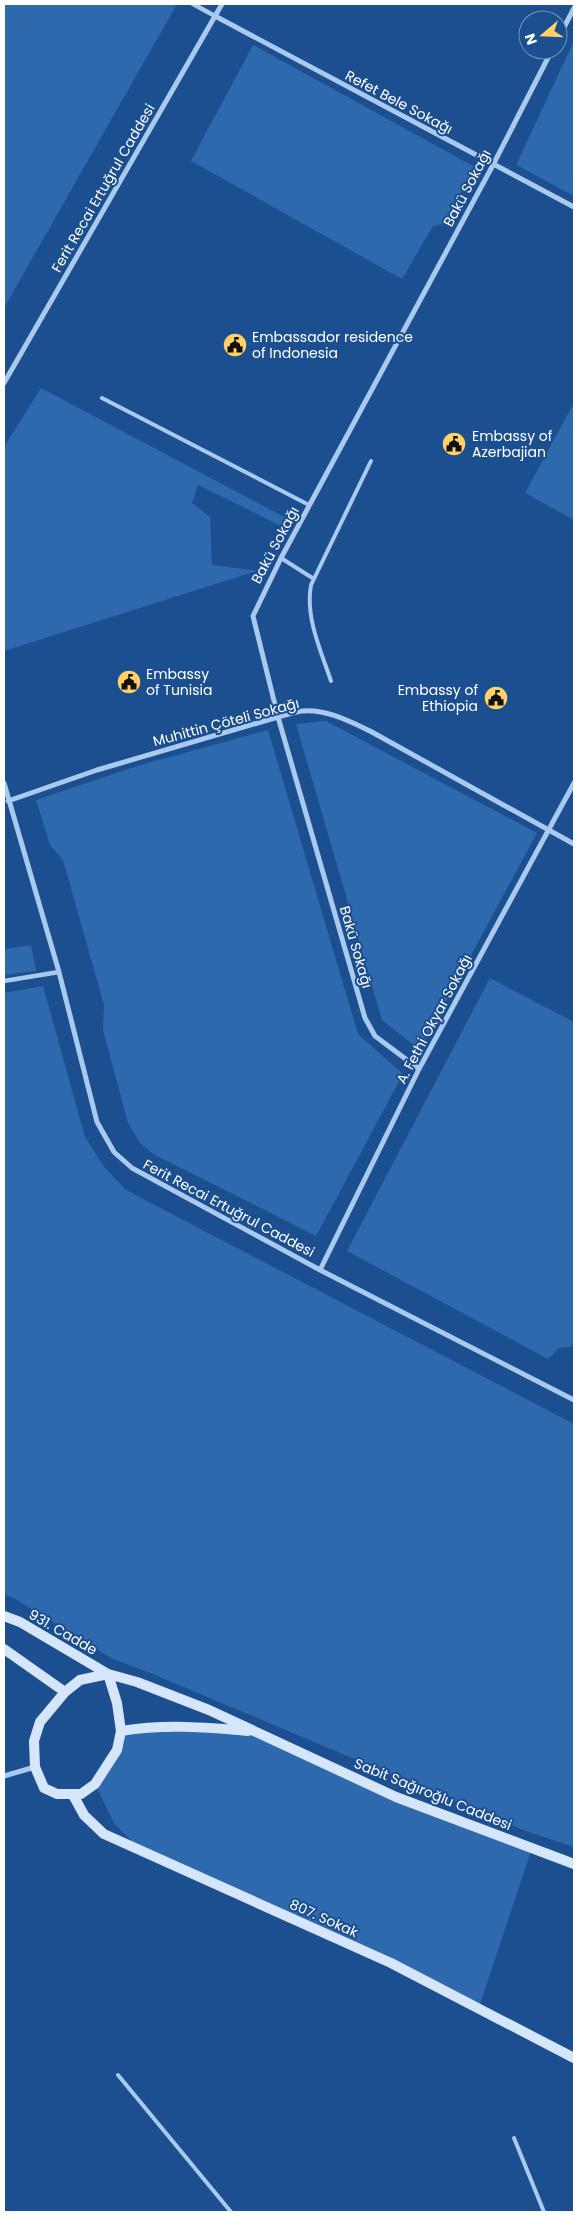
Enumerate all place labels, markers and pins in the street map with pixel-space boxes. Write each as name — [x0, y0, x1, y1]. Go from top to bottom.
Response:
place label: Embassador residence of Indonesia — [252, 327, 413, 363]
public building icon: Embassador residence of Indonesia — [222, 332, 248, 358]
place label: Embassy of Azerbajian — [472, 426, 553, 462]
public building icon: Embassy of Azerbajian — [441, 431, 467, 457]
place label: Embassy of Tunisia — [146, 664, 212, 700]
public building icon: Embassy of Tunisia — [116, 669, 142, 695]
place label: Embassy of Ethiopia — [398, 680, 478, 716]
public building icon: Embassy of Ethiopia — [483, 685, 509, 711]

